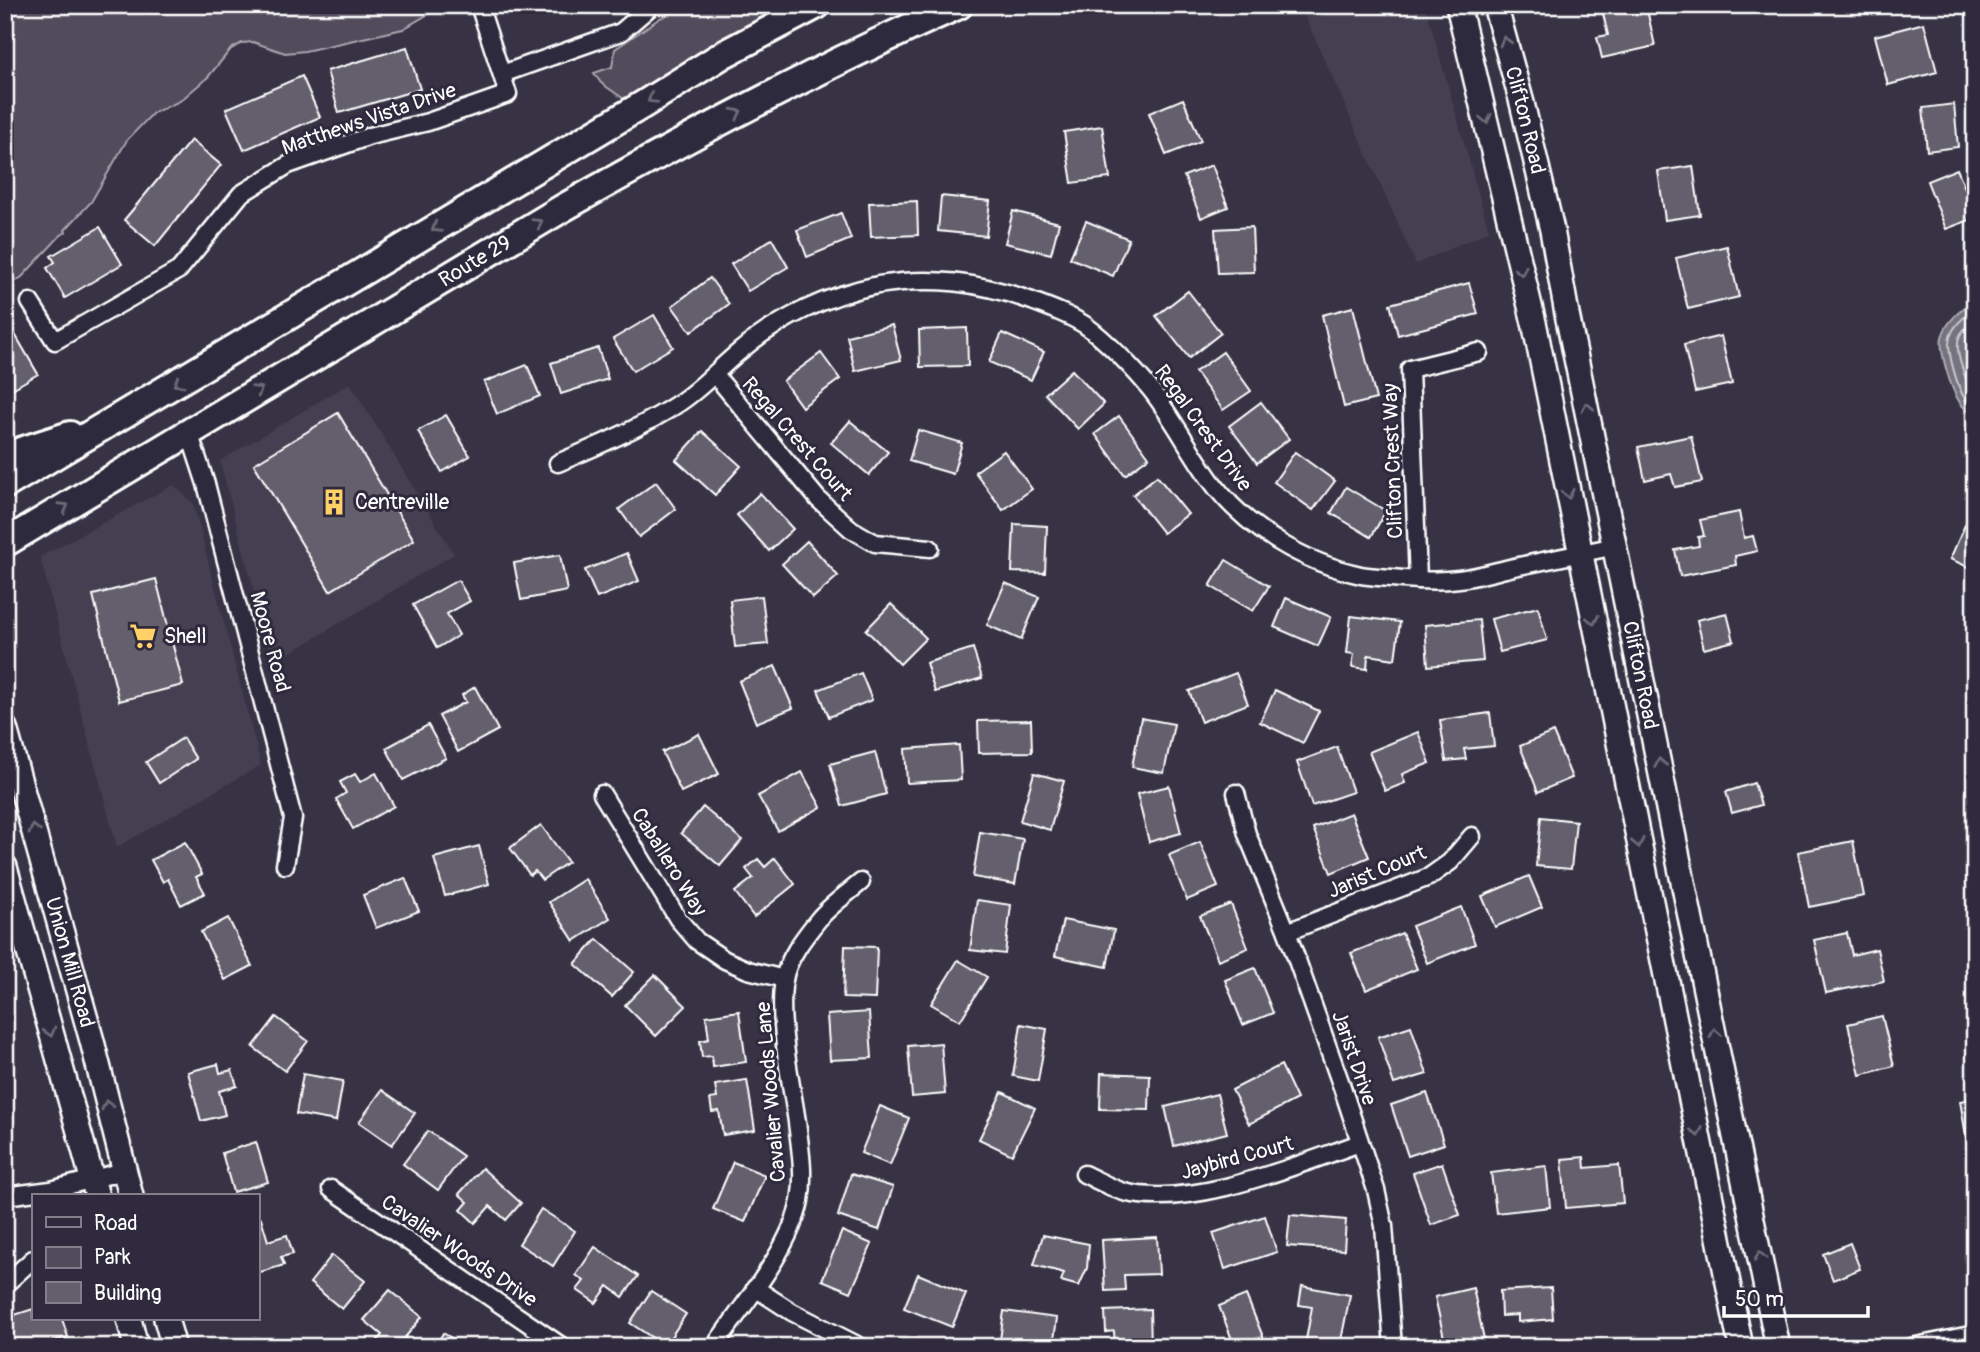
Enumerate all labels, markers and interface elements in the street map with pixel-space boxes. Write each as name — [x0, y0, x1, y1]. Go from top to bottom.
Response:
one-way arrow — [1499, 36, 1513, 48]
street label: Clifton Road — [1499, 63, 1552, 176]
street label: Matthews Vista Drive — [278, 76, 460, 162]
one-way arrow — [646, 91, 659, 104]
one-way arrow — [730, 108, 742, 122]
one-way arrow — [1477, 113, 1492, 125]
one-way arrow — [530, 219, 543, 232]
one-way arrow — [430, 220, 443, 233]
street label: Route 29 — [434, 229, 516, 293]
one-way arrow — [1513, 265, 1528, 277]
street label: Regal Crest Drive — [1148, 359, 1258, 497]
street label: Regal Crest Court — [736, 371, 859, 507]
one-way arrow — [172, 375, 185, 388]
street label: Clifton Crest Way — [1377, 383, 1409, 539]
one-way arrow — [251, 385, 264, 398]
one-way arrow — [1581, 401, 1596, 413]
building icon: Centreville — [319, 487, 349, 517]
one-way arrow — [1560, 488, 1575, 500]
place label: Centreville — [355, 489, 450, 516]
one-way arrow — [56, 503, 69, 516]
street label: Moore Road — [244, 589, 296, 695]
one-way arrow — [1585, 614, 1600, 626]
street label: Clifton Road — [1617, 619, 1665, 732]
supermarket icon: Shell — [128, 621, 158, 651]
place label: Shell — [164, 623, 206, 650]
one-way arrow — [1653, 757, 1668, 769]
street label: Caballero Way — [625, 803, 713, 921]
one-way arrow — [28, 824, 42, 836]
one-way arrow — [1630, 837, 1645, 849]
street label: Jarist Court — [1324, 839, 1431, 905]
street label: Union Mill Road — [39, 894, 101, 1030]
street label: Cavalier Woods Lane — [750, 1000, 792, 1183]
street label: Jarist Drive — [1325, 1007, 1383, 1109]
one-way arrow — [42, 1026, 57, 1038]
one-way arrow — [1708, 1027, 1723, 1039]
one-way arrow — [101, 1099, 116, 1111]
one-way arrow — [1689, 1126, 1704, 1138]
street label: Jaybird Court — [1178, 1130, 1297, 1186]
street label: Cavalier Woods Drive — [376, 1189, 543, 1314]
legend — [32, 1194, 259, 1320]
text: Road — [94, 1210, 138, 1237]
text: Park — [94, 1244, 131, 1271]
one-way arrow — [1753, 1250, 1768, 1262]
scale bar — [1724, 1275, 1868, 1319]
text: Building — [94, 1280, 161, 1307]
text: 50 m — [1735, 1286, 1784, 1313]

